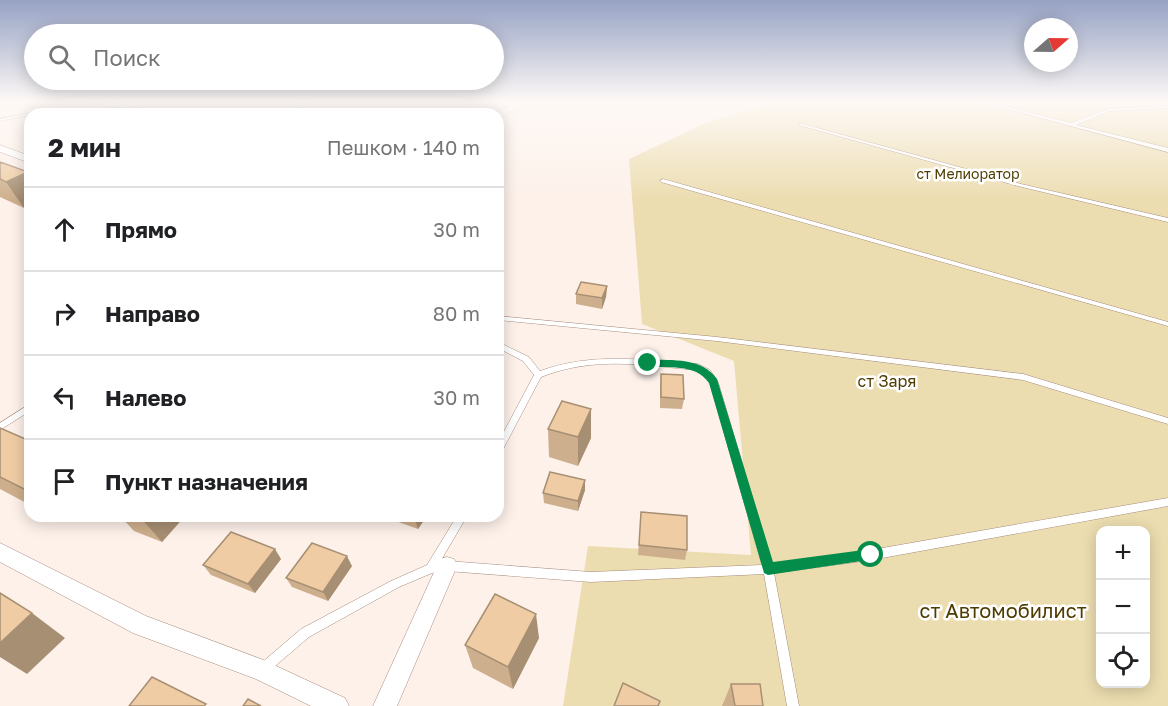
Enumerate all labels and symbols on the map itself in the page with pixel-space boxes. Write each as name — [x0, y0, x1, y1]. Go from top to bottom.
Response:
north arrow — [1024, 18, 1078, 72]
park label: ст Мелиоратор — [916, 165, 1020, 182]
route end — [634, 349, 660, 375]
park label: ст Заря — [858, 371, 916, 391]
route start — [857, 541, 883, 567]
park label: ст Автомобилист — [920, 598, 1087, 622]

